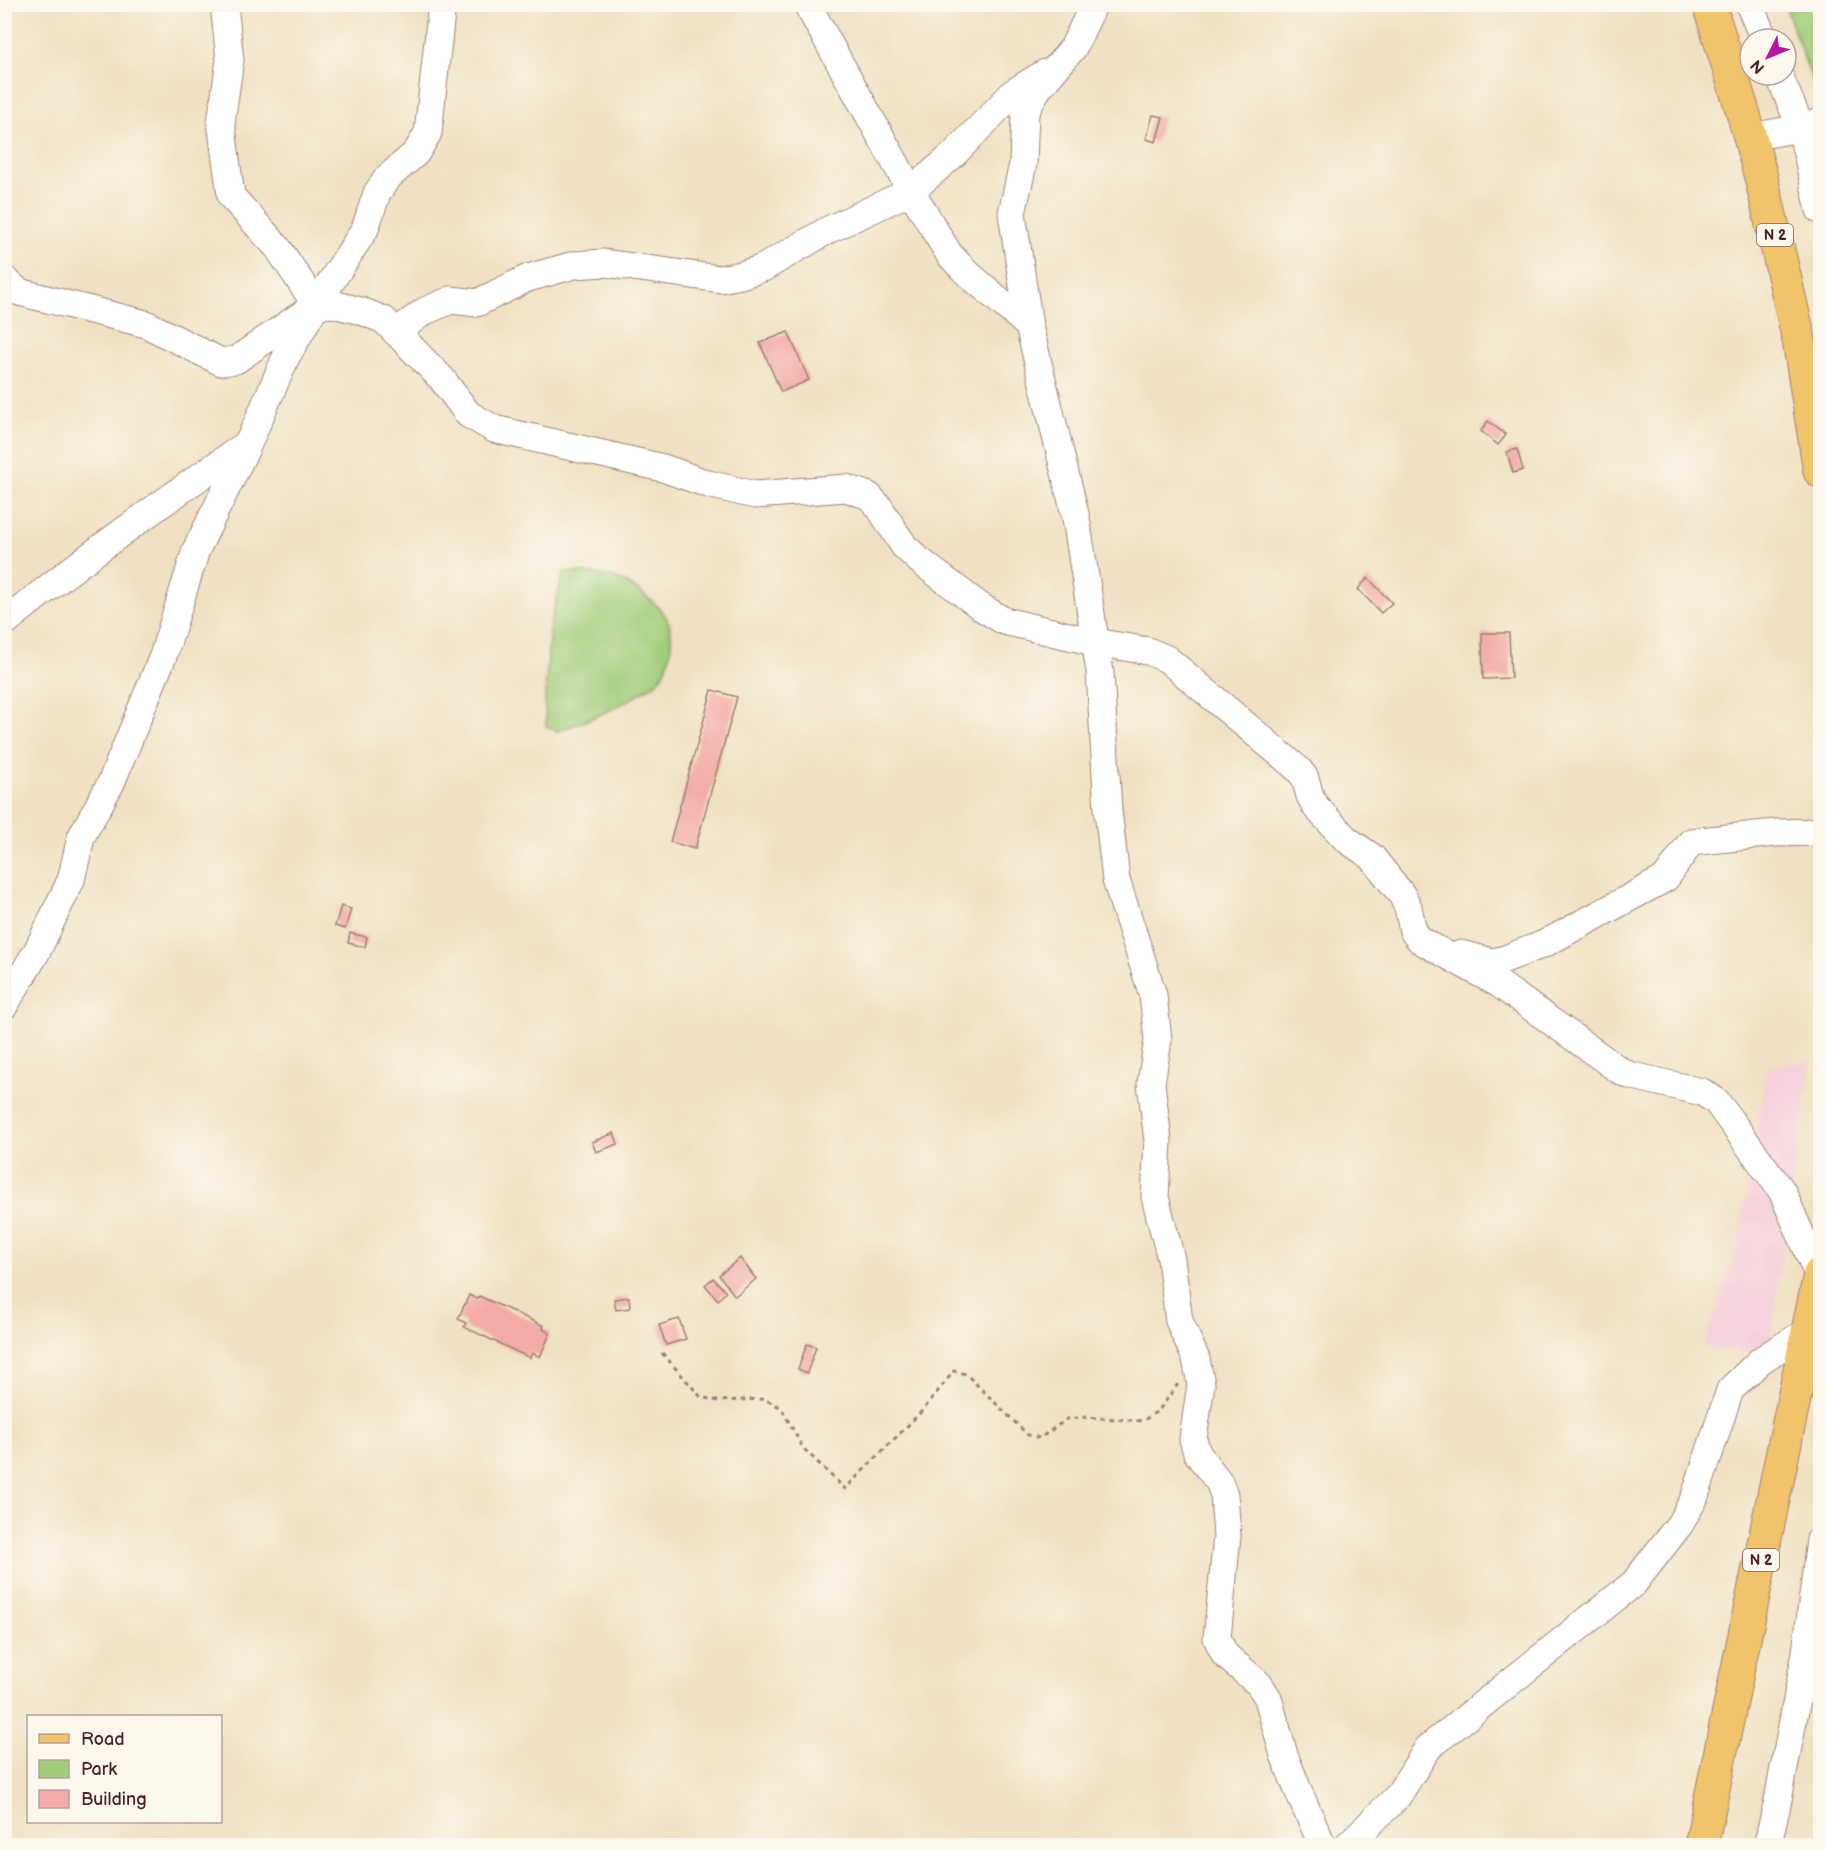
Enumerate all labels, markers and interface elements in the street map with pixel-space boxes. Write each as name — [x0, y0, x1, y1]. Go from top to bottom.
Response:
north arrow — [1738, 27, 1798, 87]
text: N — [1747, 55, 1769, 77]
road number: N 2 — [1757, 224, 1793, 246]
road number: N 2 — [1743, 1549, 1779, 1571]
legend — [27, 1715, 222, 1823]
text: Road — [81, 1729, 125, 1750]
text: Park — [81, 1759, 117, 1780]
text: Building — [81, 1789, 147, 1810]

